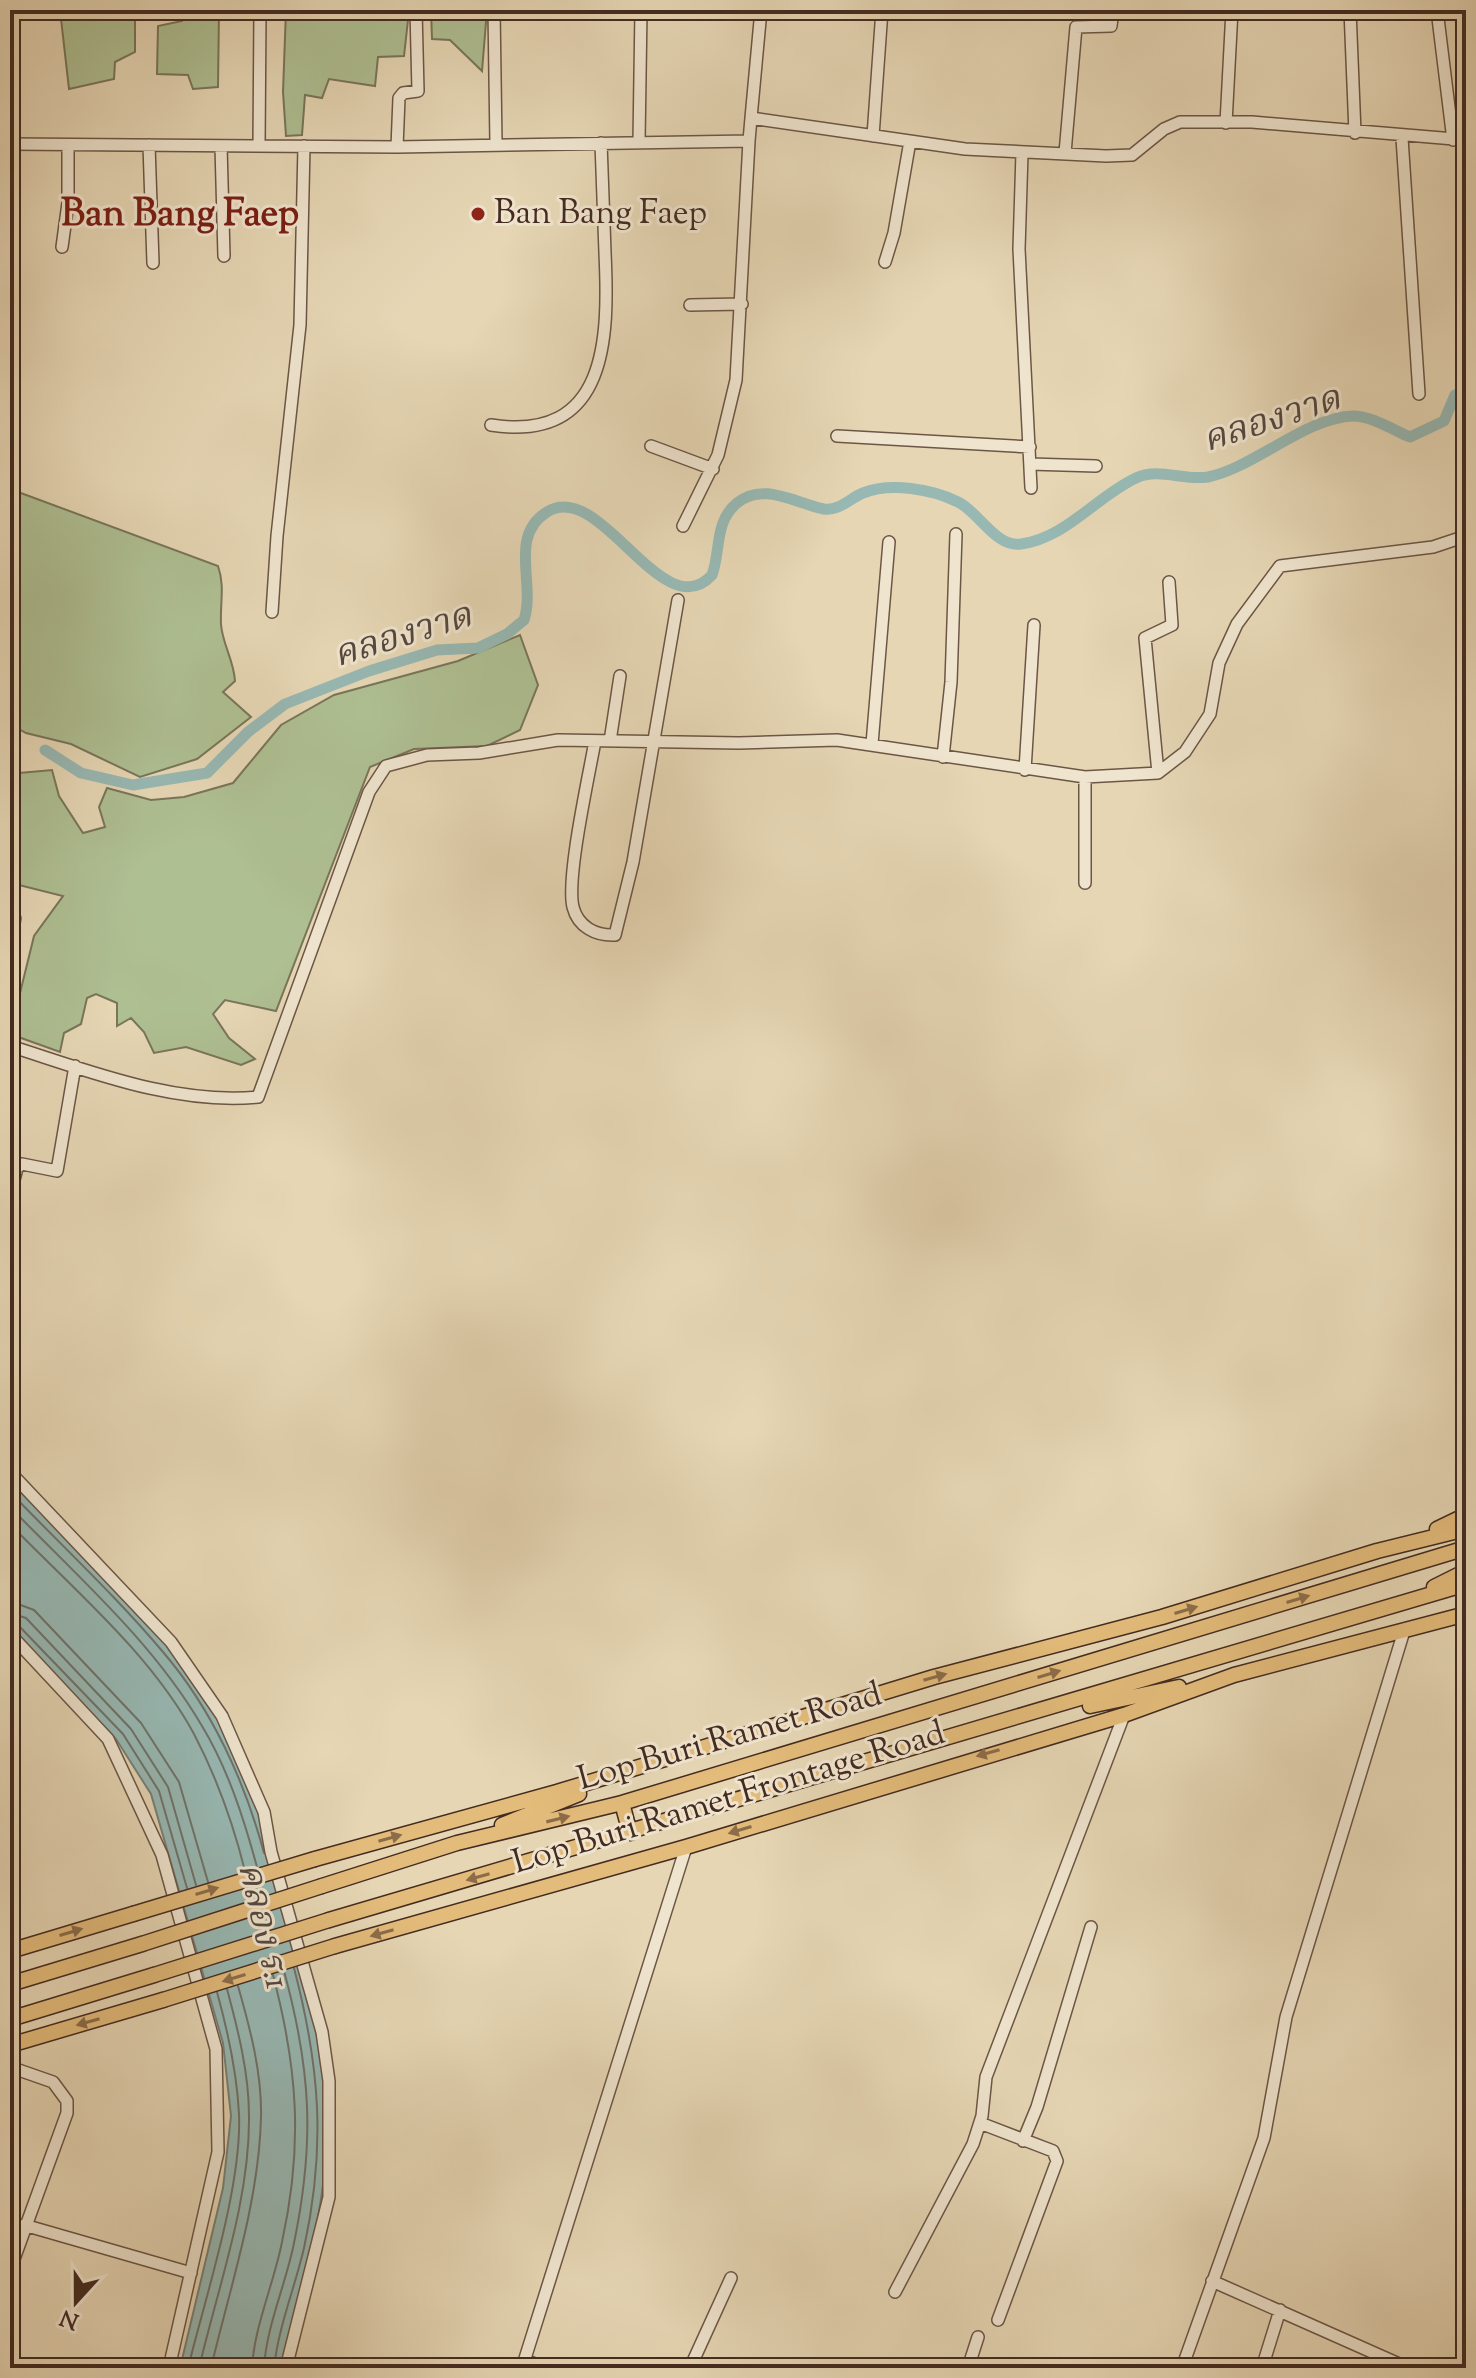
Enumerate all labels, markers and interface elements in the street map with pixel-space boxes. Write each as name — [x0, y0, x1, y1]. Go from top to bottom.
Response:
district label: Ban Bang Faep — [61, 189, 299, 243]
place label: Ban Bang Faep — [494, 190, 707, 239]
marker: Ban Bang Faep — [469, 205, 487, 223]
water label: คลองวาด — [1196, 374, 1349, 468]
water label: คลองวาด — [327, 591, 480, 683]
one-way arrow — [1286, 1592, 1310, 1605]
one-way arrow — [1174, 1603, 1198, 1616]
one-way arrow — [1038, 1667, 1062, 1680]
one-way arrow — [923, 1670, 947, 1683]
street label: Lop Buri Ramet Road — [572, 1671, 888, 1805]
street label: Lop Buri Ramet Frontage Road — [507, 1710, 951, 1888]
one-way arrow — [976, 1747, 1000, 1760]
one-way arrow — [546, 1812, 571, 1825]
one-way arrow — [727, 1824, 751, 1837]
one-way arrow — [378, 1832, 403, 1844]
water label: คลอง ร.1 — [222, 1858, 302, 1994]
one-way arrow — [466, 1871, 490, 1884]
one-way arrow — [196, 1884, 220, 1897]
one-way arrow — [60, 1925, 84, 1938]
one-way arrow — [370, 1927, 395, 1939]
one-way arrow — [222, 1972, 246, 1984]
one-way arrow — [76, 2016, 100, 2029]
north arrow — [36, 2262, 116, 2342]
text: N — [56, 2300, 84, 2336]

